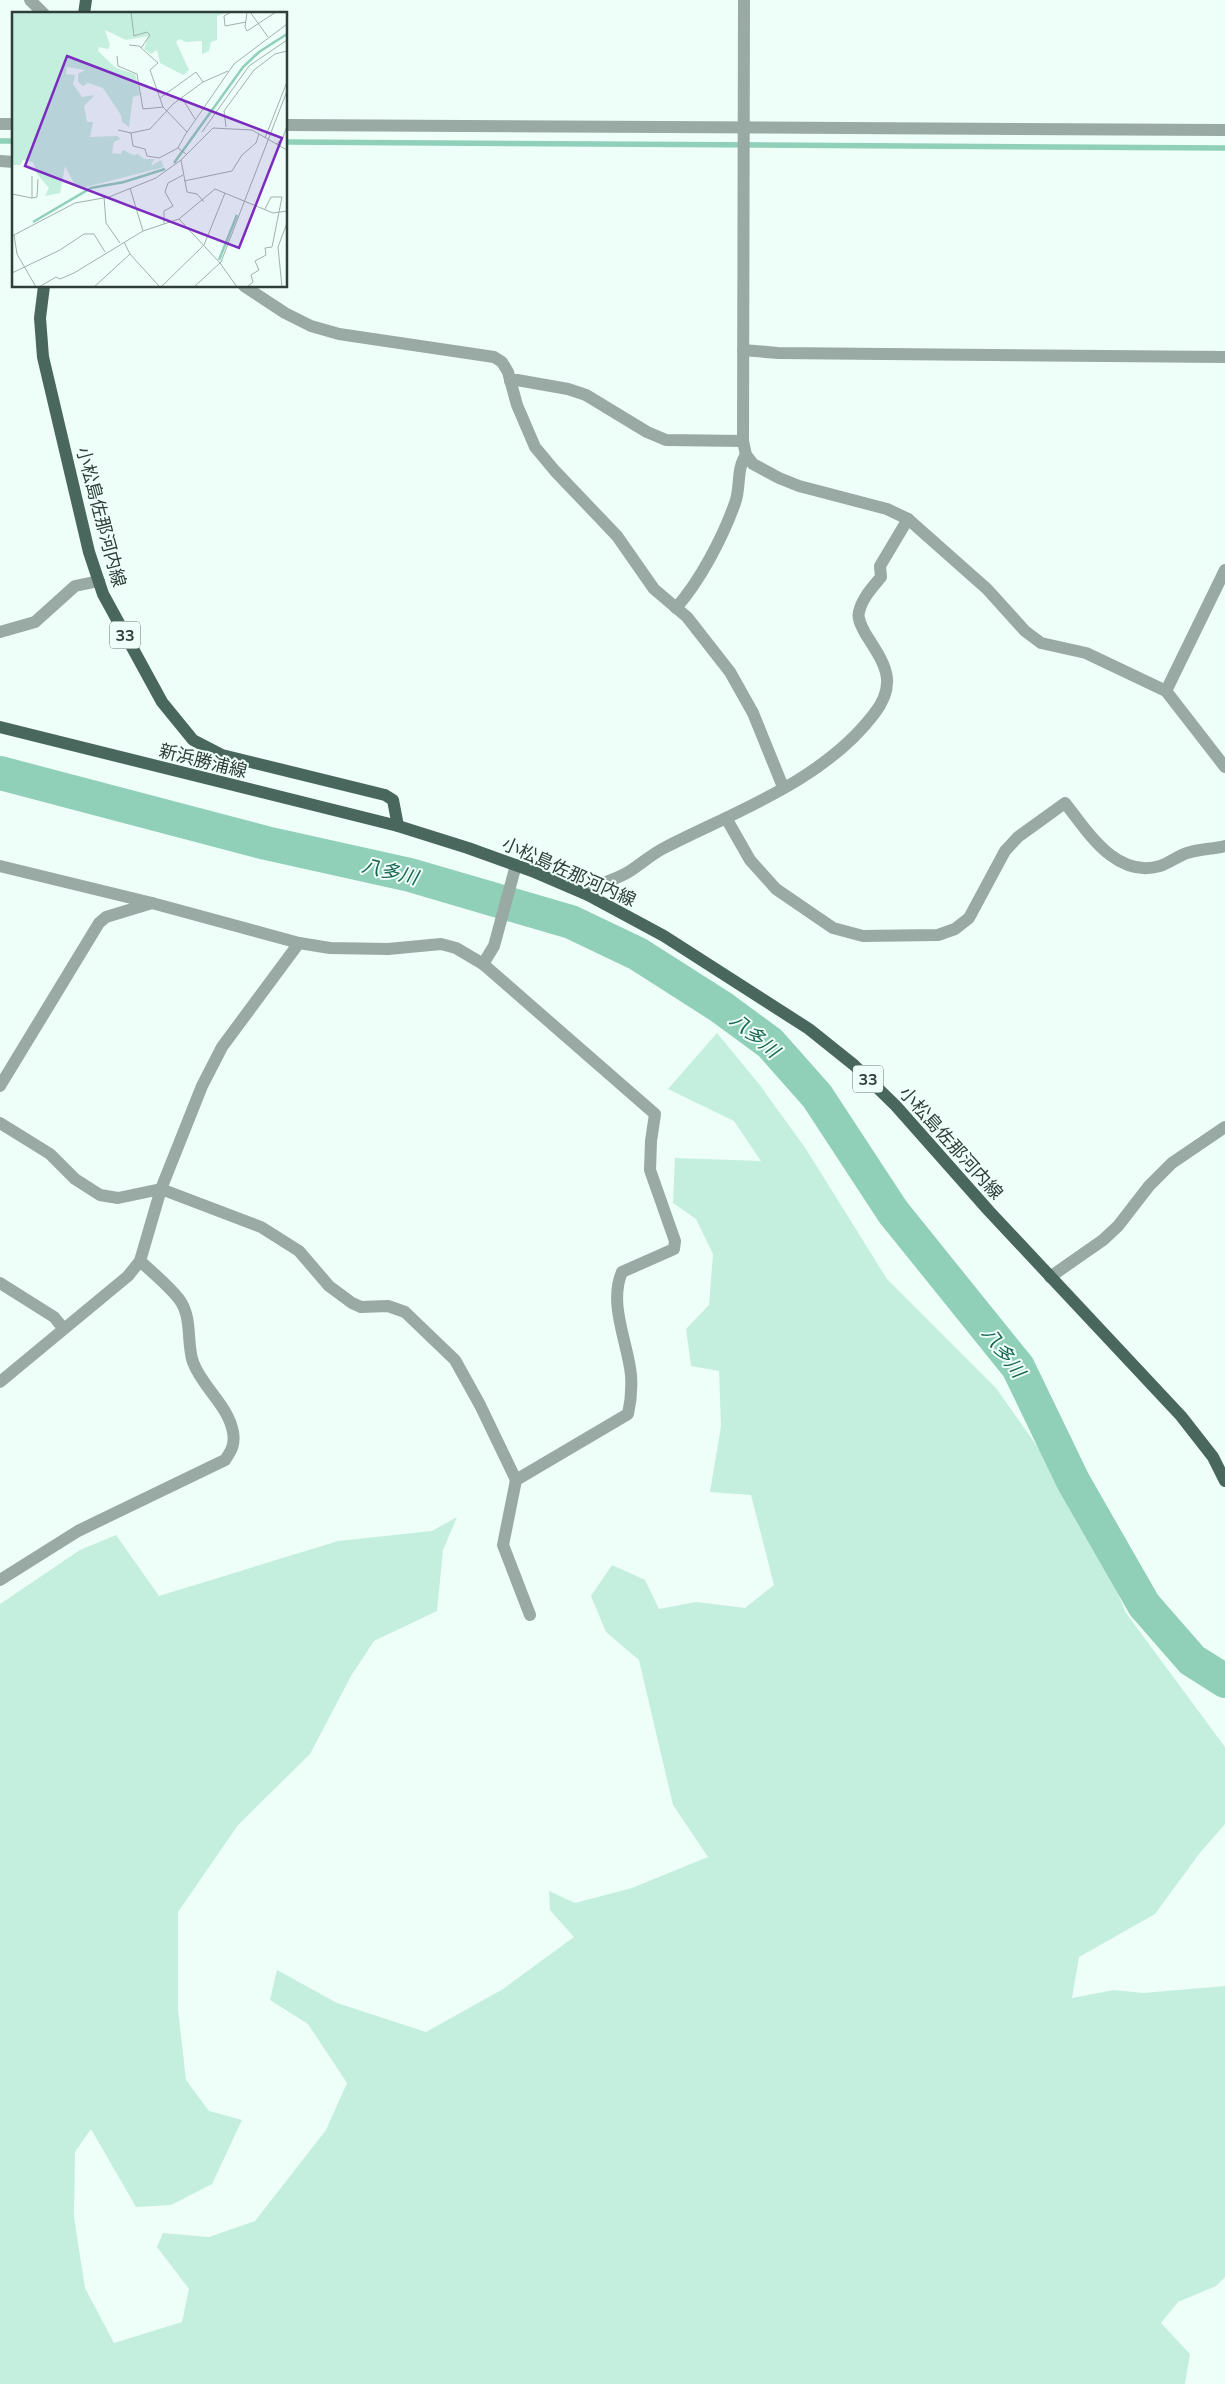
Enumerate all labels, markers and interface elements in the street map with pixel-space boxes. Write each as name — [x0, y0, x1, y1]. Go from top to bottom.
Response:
inset map — [12, 12, 288, 288]
street label: 小松島佐那河内線 — [71, 444, 131, 590]
road number: 33 — [110, 622, 140, 648]
street label: 新浜勝浦線 — [156, 738, 250, 784]
street label: 小松島佐那河内線 — [498, 832, 640, 912]
water label: 八多川 — [359, 852, 422, 892]
water label: 八多川 — [724, 1007, 786, 1065]
road number: 33 — [853, 1066, 883, 1092]
street label: 小松島佐那河内線 — [894, 1081, 1008, 1205]
water label: 八多川 — [976, 1322, 1032, 1385]

